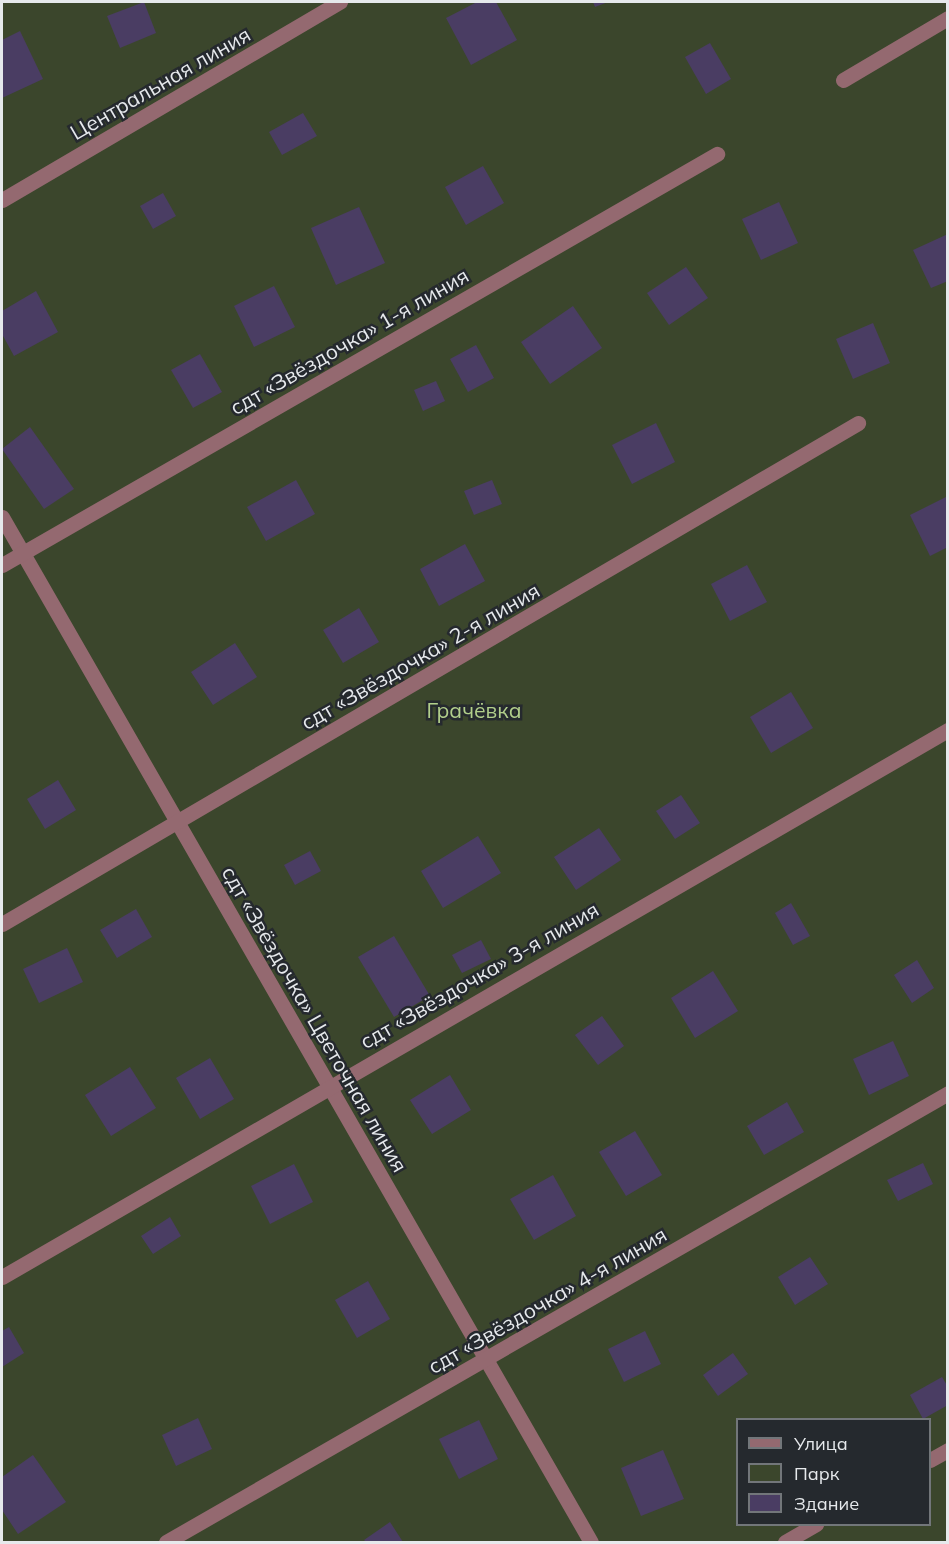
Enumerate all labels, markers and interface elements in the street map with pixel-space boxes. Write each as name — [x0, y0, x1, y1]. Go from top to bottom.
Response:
street label: Центральная линия — [65, 21, 255, 145]
street label: сдт «Звёздочка» 1-я линия — [225, 262, 473, 420]
street label: сдт «Звёздочка» 2-я линия — [296, 577, 544, 735]
park label: Грачёвка — [427, 697, 521, 723]
street label: сдт «Звёздочка» Цветочная линия — [217, 862, 413, 1176]
street label: сдт «Звёздочка» 3-я линия — [355, 896, 603, 1054]
street label: сдт «Звёздочка» 4-я линия — [423, 1221, 671, 1379]
legend — [736, 1418, 931, 1526]
text: Улица — [794, 1432, 848, 1455]
text: Парк — [794, 1462, 839, 1485]
text: Здание — [794, 1492, 859, 1515]

